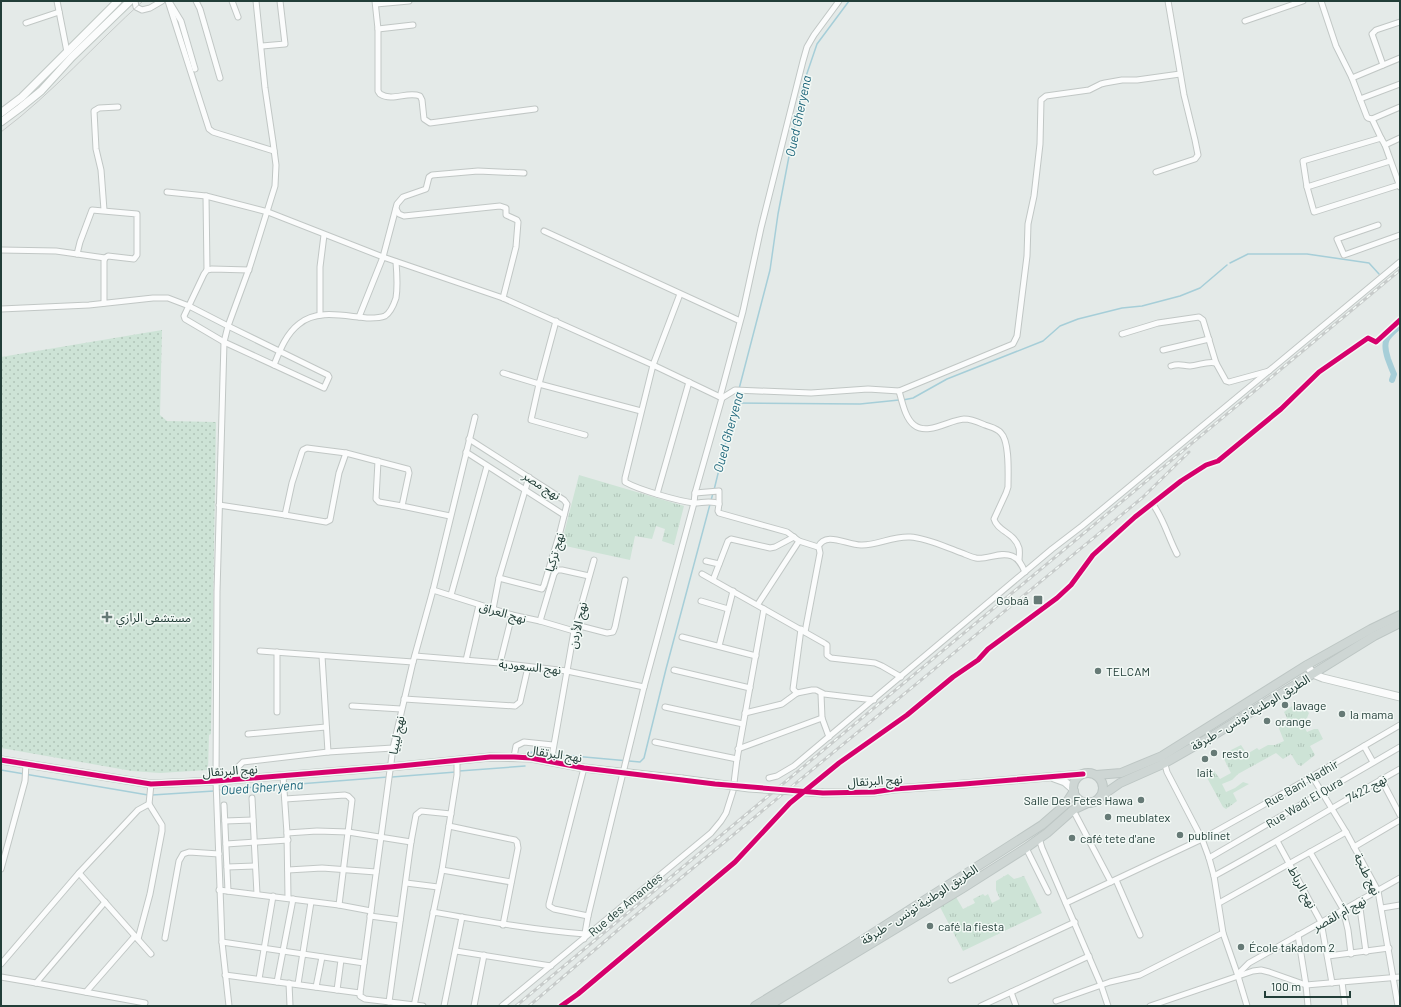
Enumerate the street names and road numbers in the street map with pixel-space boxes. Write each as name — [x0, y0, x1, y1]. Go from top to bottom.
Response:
street label: نهج مصر — [518, 467, 563, 505]
street label: نهج تركيا — [542, 531, 569, 574]
street label: نهج العراق — [477, 599, 528, 628]
street label: نهج الأردن — [565, 600, 592, 650]
street label: نهج السعودية — [498, 656, 562, 679]
street label: الطريق الوطنية تونس - طبرقة — [1188, 671, 1313, 755]
street label: نهج ليبيا — [385, 714, 410, 756]
street label: نهج البرتقال — [526, 742, 583, 767]
street label: Rue Bani Nadhir — [1262, 756, 1341, 810]
street label: نهج البرتقال — [202, 761, 258, 782]
street label: نهج البرتقال — [847, 771, 903, 792]
street label: نهج 7422 — [1343, 771, 1390, 808]
street label: Rue Wadi El Qura — [1263, 774, 1345, 830]
street label: نهج طنجة — [1349, 851, 1384, 899]
street label: الطريق الوطنية تونس - طبرقة — [858, 861, 981, 949]
street label: نهج الرباط — [1283, 863, 1320, 912]
street label: Rue des Amandes — [585, 869, 665, 939]
street label: نهج أم القصر — [1309, 893, 1369, 936]

